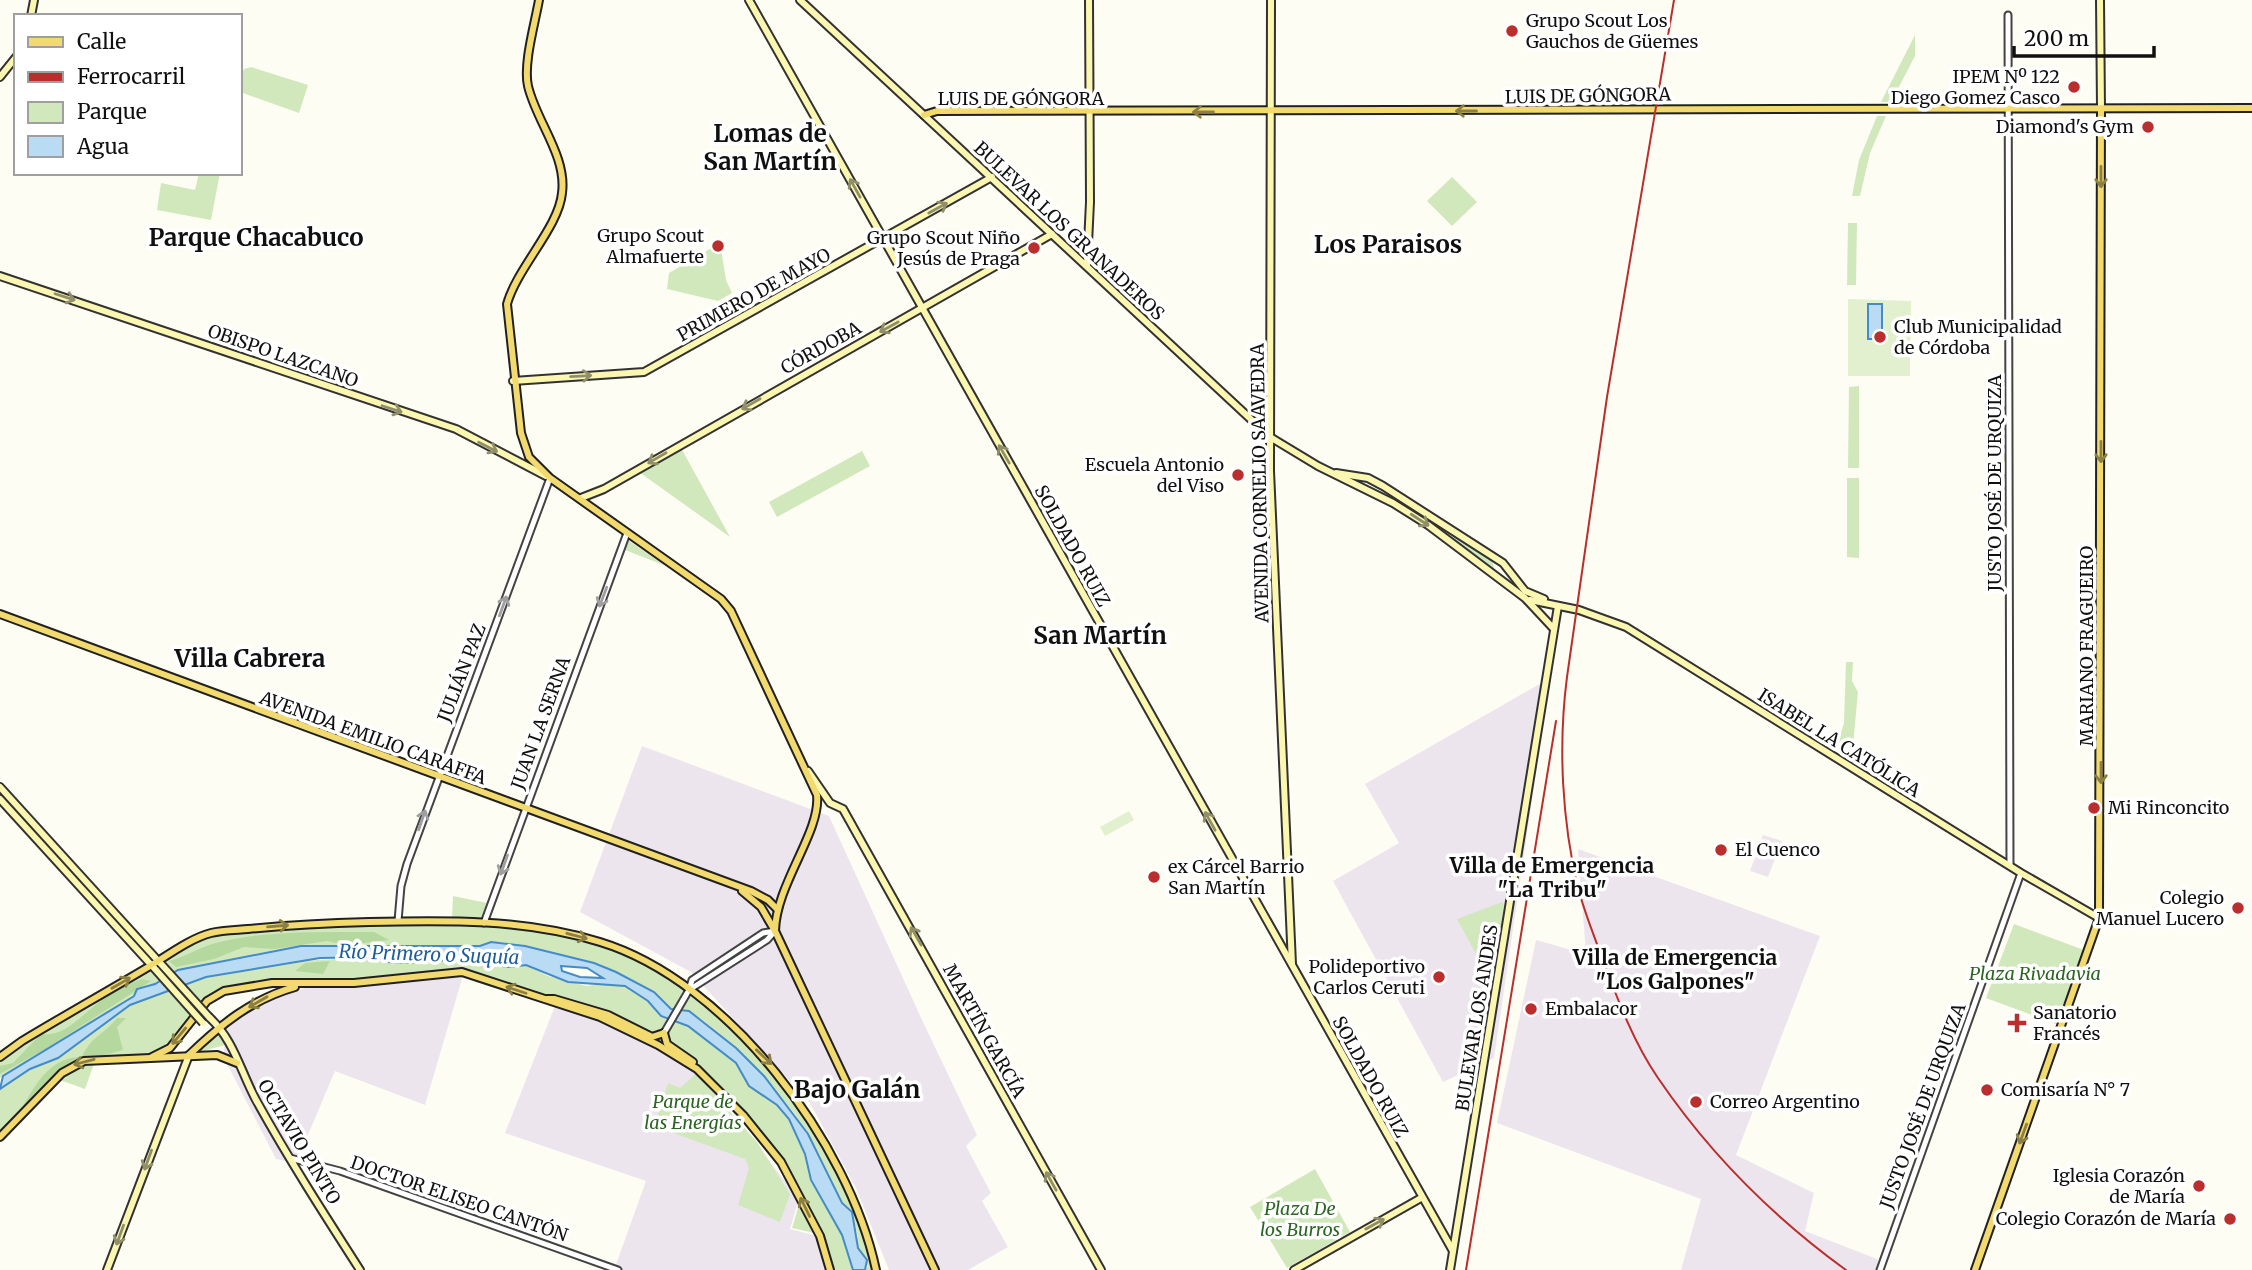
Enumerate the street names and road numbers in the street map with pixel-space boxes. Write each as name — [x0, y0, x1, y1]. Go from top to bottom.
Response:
street label: LUIS DE GÓNGORA — [1505, 83, 1672, 108]
street label: LUIS DE GÓNGORA — [938, 87, 1104, 110]
street label: BULEVAR LOS GRANADEROS — [969, 136, 1170, 325]
street label: PRIMERO DE MAYO — [673, 243, 835, 346]
street label: CÓRDOBA — [777, 316, 865, 379]
street label: OBISPO LAZCANO — [205, 319, 362, 392]
street label: AVENIDA CORNELIO SAAVEDRA — [1246, 343, 1273, 624]
street label: JUSTO JOSÉ DE URQUIZA — [1983, 374, 2006, 593]
street label: SOLDADO RUIZ — [1030, 481, 1115, 610]
street label: MARIANO FRAGUEIRO — [2075, 546, 2098, 746]
street label: JULIÁN PAZ — [432, 620, 491, 726]
street label: JUAN LA SERNA — [505, 653, 575, 793]
street label: ISABEL LA CATÓLICA — [1754, 683, 1925, 802]
street label: AVENIDA EMILIO CARAFFA — [256, 685, 490, 789]
street label: BULEVAR LOS ANDES — [1450, 923, 1503, 1113]
street label: MARTÍN GARCÍA — [938, 960, 1031, 1102]
street label: JUSTO JOSÉ DE URQUIZA — [1874, 1000, 1971, 1213]
street label: SOLDADO RUIZ — [1328, 1012, 1413, 1141]
street label: OCTAVIO PINTO — [253, 1075, 346, 1209]
street label: DOCTOR ELISEO CANTÓN — [348, 1151, 571, 1247]

